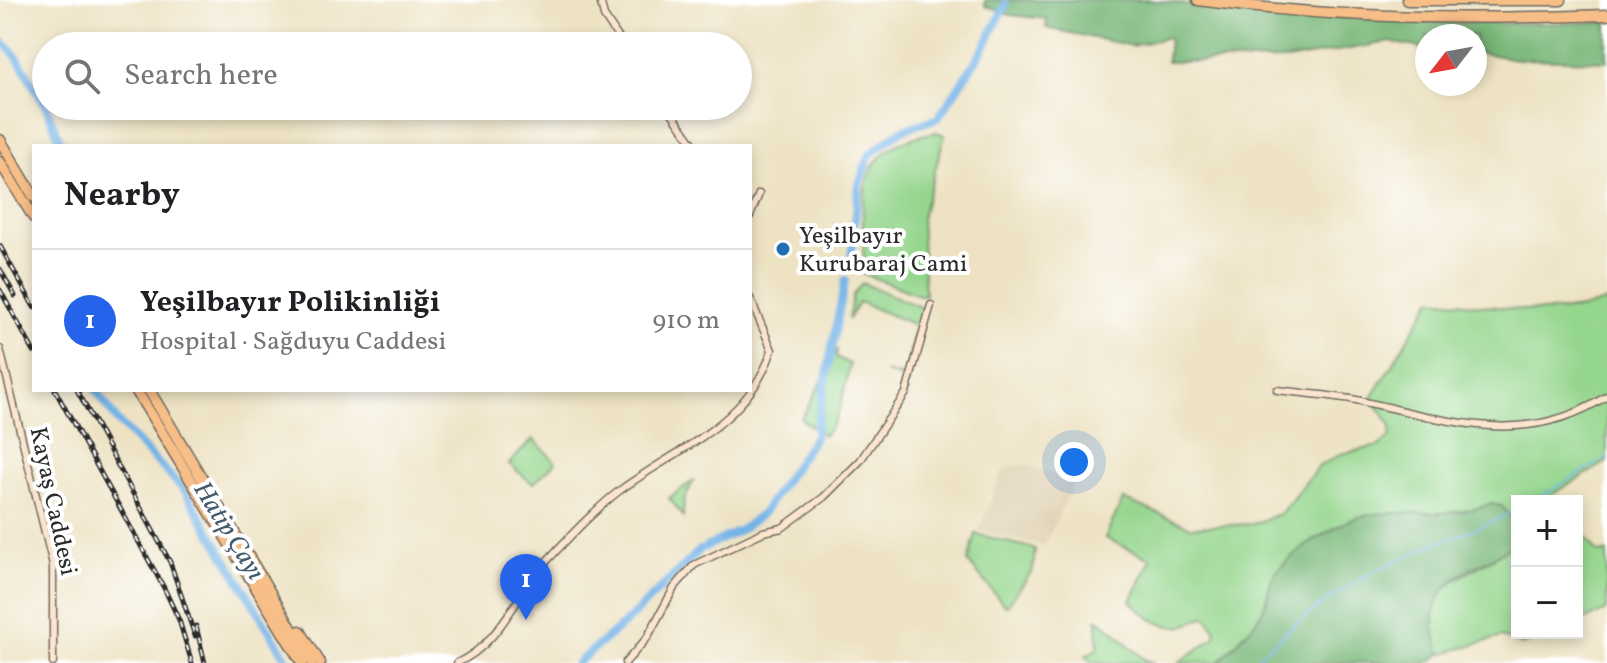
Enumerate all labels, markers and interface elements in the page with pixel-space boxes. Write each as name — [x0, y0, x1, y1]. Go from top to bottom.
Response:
north arrow — [1415, 24, 1487, 96]
search box — [32, 32, 752, 120]
icon: search — [60, 54, 104, 98]
text: Search here — [124, 55, 278, 97]
text: Nearby — [64, 173, 180, 220]
place label: Yeşilbayır Kurubaraj Cami — [799, 220, 967, 282]
marker: Yeşilbayır Kurubaraj Cami — [774, 240, 792, 258]
text: Yeşilbayır Polikinliği — [140, 282, 440, 324]
text: 1 — [85, 303, 95, 339]
text: 910 m — [653, 303, 720, 339]
text: Hospital · Sağduyu Caddesi — [140, 324, 446, 360]
street label: Kayaş Caddesi — [20, 424, 84, 579]
your location — [1054, 442, 1094, 482]
water label: Hatip Çayı — [184, 475, 273, 587]
map controls — [1511, 495, 1583, 639]
button: + — [1511, 495, 1583, 567]
pin: 1 — [500, 554, 552, 620]
button: − — [1511, 567, 1583, 639]

